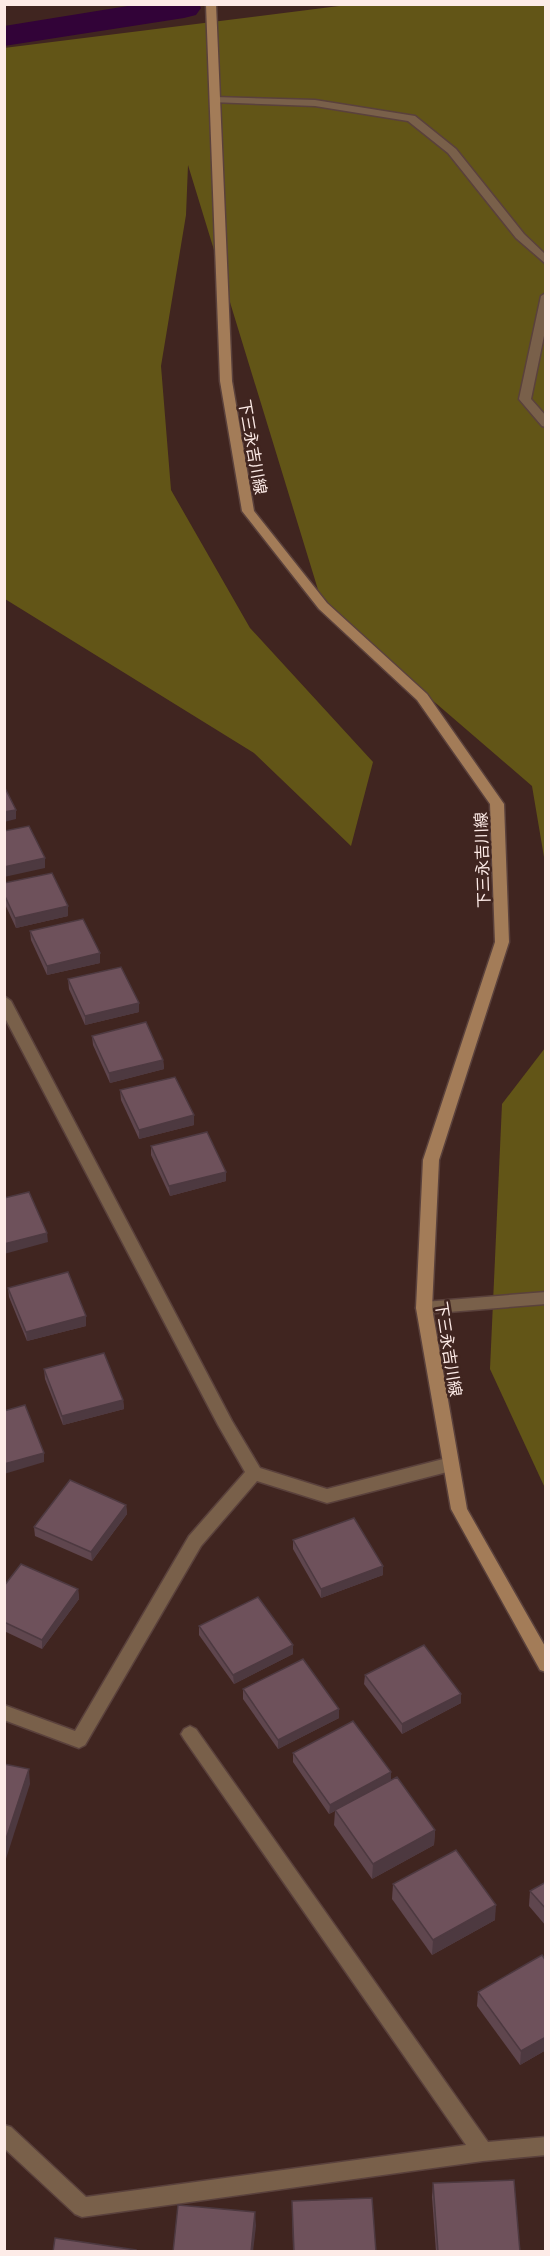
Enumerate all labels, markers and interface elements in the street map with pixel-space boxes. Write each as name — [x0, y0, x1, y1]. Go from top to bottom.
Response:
street label: 下三永吉川線 — [234, 398, 272, 496]
street label: 下三永吉川線 — [469, 812, 495, 908]
street label: 下三永吉川線 — [431, 1300, 467, 1398]

